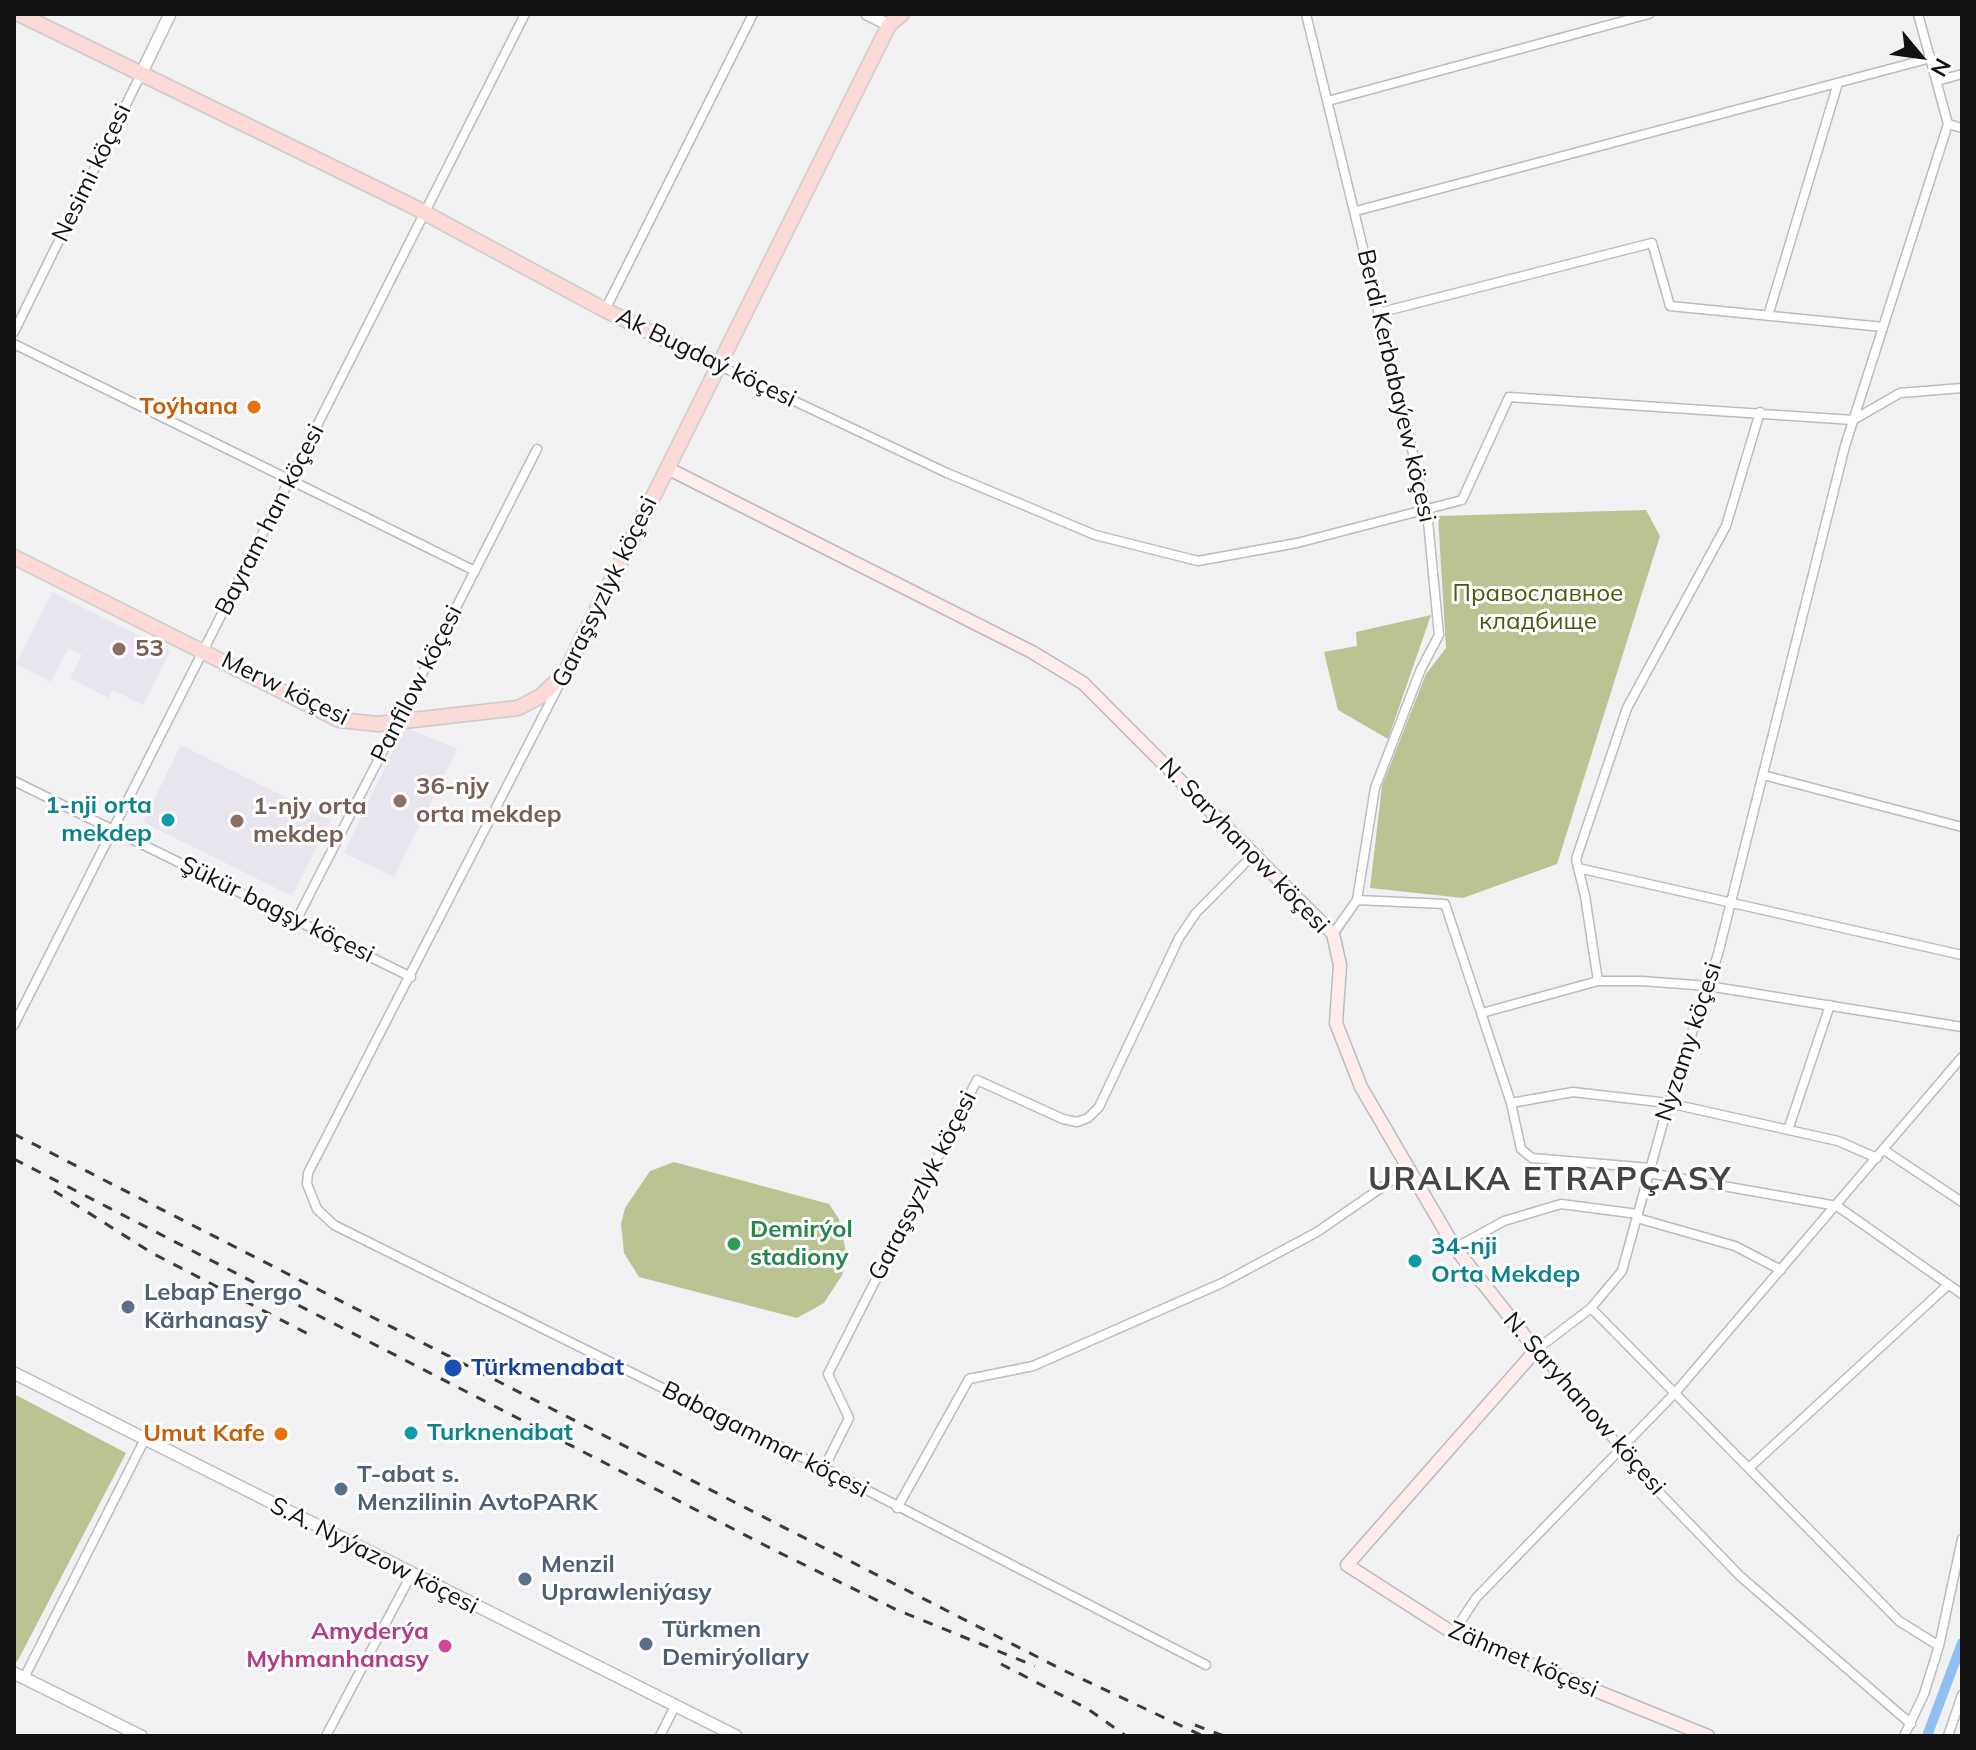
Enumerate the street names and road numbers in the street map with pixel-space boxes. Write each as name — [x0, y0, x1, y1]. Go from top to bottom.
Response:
street label: Nesimi köçesi — [46, 99, 138, 247]
street label: Berdi Kerbabaýew köçesi — [1351, 247, 1441, 525]
street label: Ak Bugdaý köçesi — [611, 302, 801, 414]
street label: Bayram han köçesi — [209, 420, 331, 620]
street label: Garaşsyzlyk köçesi — [546, 492, 664, 692]
street label: Panfilow köçesi — [365, 601, 469, 767]
street label: Merw köçesi — [217, 646, 353, 732]
street label: N. Saryhanow köçesi — [1153, 752, 1335, 940]
street label: Şükür bagşy köçesi — [175, 851, 379, 969]
street label: Nyzamy köçesi — [1650, 959, 1728, 1125]
street label: Garaşsyzlyk köçesi — [863, 1086, 983, 1286]
street label: N. Saryhanow köçesi — [1497, 1307, 1671, 1501]
street label: Babagammar köçesi — [657, 1375, 873, 1505]
street label: S.A. Nyýazow köçesi — [265, 1491, 483, 1621]
street label: Zähmet köçesi — [1444, 1616, 1602, 1704]

